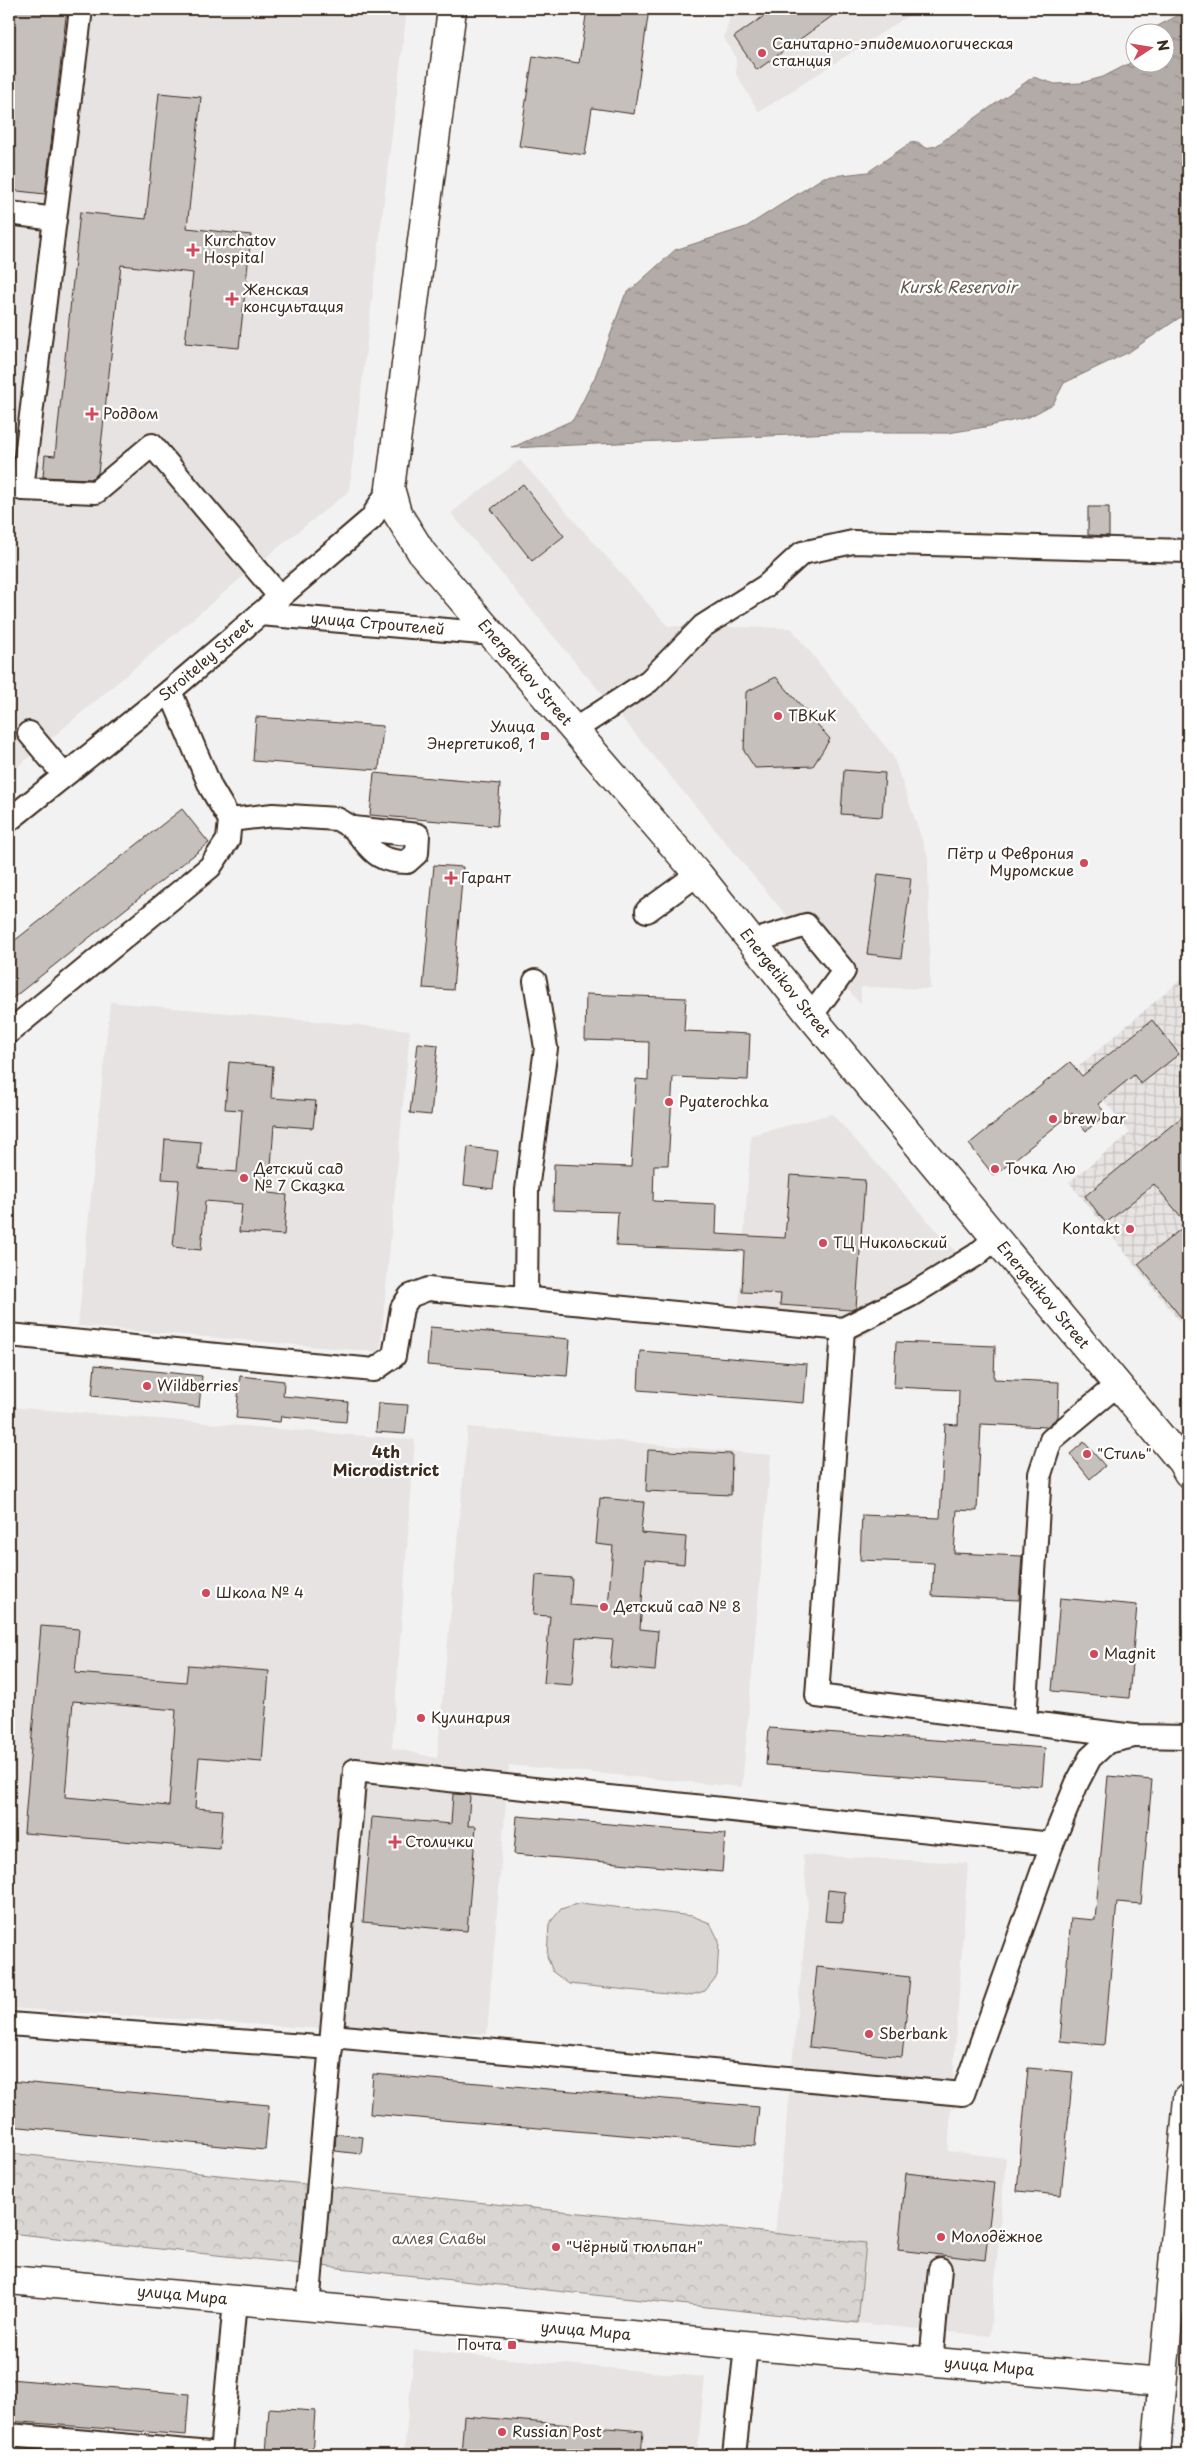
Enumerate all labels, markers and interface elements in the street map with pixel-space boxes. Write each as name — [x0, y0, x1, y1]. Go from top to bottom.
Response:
north arrow — [1124, 22, 1174, 72]
place label: Санитарно-эпидемиологическая станция — [772, 31, 1014, 71]
text: N — [1152, 38, 1175, 53]
marker: Санитарно-эпидемиологическая станция — [756, 47, 768, 59]
place label: Kurchatov Hospital — [204, 228, 276, 268]
marker: Kurchatov Hospital — [186, 243, 200, 257]
water label: Kursk Reservoir — [899, 274, 1019, 298]
place label: Женская консультация — [243, 277, 344, 317]
marker: Женская консультация — [225, 292, 239, 306]
place label: Роддом — [103, 401, 158, 424]
marker: Роддом — [85, 407, 99, 421]
street label: улица Строителей — [310, 605, 446, 640]
street label: Stroiteley Street — [153, 612, 258, 706]
street label: Energetikov Street — [474, 613, 579, 730]
place label: ТВКиК — [788, 703, 836, 726]
marker: ТВКиК — [772, 710, 784, 722]
place label: Улица Энергетиков, 1 — [427, 714, 536, 754]
marker: Улица Энергетиков, 1 — [539, 730, 551, 742]
place label: Пётр и Феврония Муромские — [947, 841, 1074, 881]
marker: Пётр и Феврония Муромские — [1078, 857, 1090, 869]
place label: Гарант — [461, 865, 512, 888]
marker: Гарант — [445, 872, 457, 884]
street label: Energetikov Street — [735, 923, 837, 1042]
place label: Pyaterochka — [679, 1089, 769, 1112]
marker: Pyaterochka — [663, 1096, 675, 1108]
place label: brew bar — [1063, 1106, 1126, 1129]
marker: brew bar — [1047, 1113, 1059, 1125]
place label: Детский сад № 7 Сказка — [253, 1156, 345, 1196]
place label: Точка Лю — [1005, 1156, 1076, 1179]
marker: Точка Лю — [989, 1163, 1001, 1175]
marker: Детский сад № 7 Сказка — [238, 1172, 250, 1184]
place label: Kontakt — [1062, 1216, 1120, 1239]
marker: Kontakt — [1124, 1223, 1136, 1235]
place label: ТЦ Никольский — [833, 1230, 947, 1253]
street label: Energetikov Street — [992, 1235, 1096, 1353]
marker: ТЦ Никольский — [817, 1237, 829, 1249]
place label: Wildberries — [157, 1373, 239, 1396]
marker: Wildberries — [141, 1380, 153, 1392]
district label: 4th Microdistrict — [333, 1439, 440, 1481]
place label: "Стиль" — [1097, 1441, 1152, 1464]
marker: "Стиль" — [1081, 1448, 1093, 1460]
place label: Школа № 4 — [216, 1580, 304, 1603]
marker: Школа № 4 — [200, 1587, 212, 1599]
place label: Детский сад № 8 — [613, 1594, 741, 1617]
marker: Детский сад № 8 — [598, 1601, 610, 1613]
place label: Magnit — [1104, 1641, 1156, 1664]
marker: Magnit — [1088, 1648, 1100, 1660]
place label: Кулинария — [431, 1705, 511, 1728]
marker: Кулинария — [415, 1712, 427, 1724]
place label: Столички — [405, 1829, 474, 1852]
marker: Столички — [389, 1836, 401, 1848]
place label: Sberbank — [879, 2021, 948, 2044]
marker: Sberbank — [863, 2028, 875, 2040]
place label: Молодёжное — [951, 2224, 1043, 2247]
park label: аллея Славы — [392, 2226, 486, 2249]
marker: Молодёжное — [935, 2231, 947, 2243]
place label: "Чёрный тюльпан" — [566, 2234, 703, 2257]
marker: "Чёрный тюльпан" — [550, 2241, 562, 2253]
street label: улица Мира — [136, 2278, 229, 2309]
street label: улица Мира — [540, 2314, 632, 2345]
place label: Почта — [457, 2332, 503, 2355]
marker: Почта — [506, 2339, 518, 2351]
street label: улица Мира — [943, 2350, 1036, 2381]
place label: Russian Post — [512, 2419, 602, 2442]
marker: Russian Post — [496, 2426, 508, 2438]

